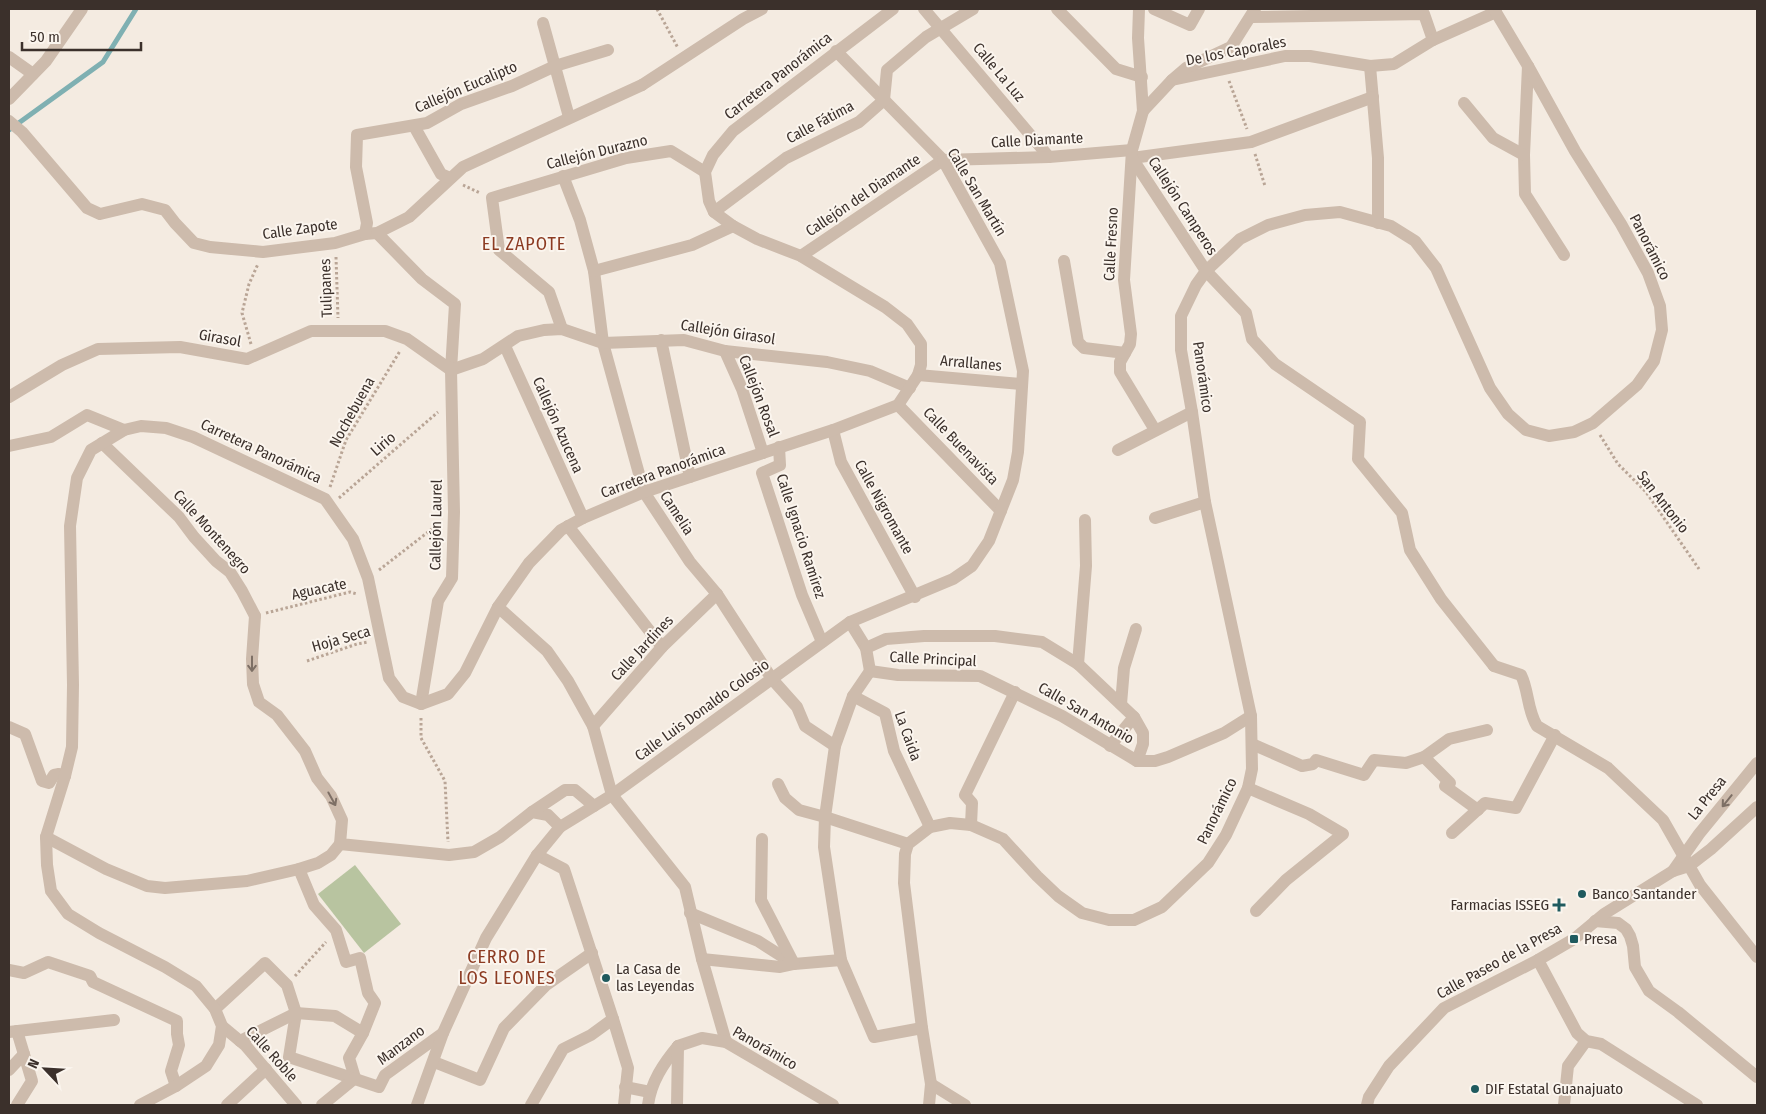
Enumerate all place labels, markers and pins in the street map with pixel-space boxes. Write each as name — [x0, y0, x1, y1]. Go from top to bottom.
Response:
place label: Banco Santander — [1592, 885, 1697, 903]
marker: Banco Santander — [1576, 888, 1588, 900]
place label: Farmacias ISSEG — [1450, 896, 1549, 914]
marker: Farmacias ISSEG — [1553, 899, 1565, 911]
place label: Presa — [1584, 930, 1617, 948]
marker: Presa — [1568, 933, 1580, 945]
place label: La Casa de las Leyendas — [616, 960, 694, 995]
marker: La Casa de las Leyendas — [600, 972, 612, 984]
place label: DIF Estatal Guanajuato — [1485, 1080, 1623, 1098]
marker: DIF Estatal Guanajuato — [1469, 1083, 1481, 1095]

